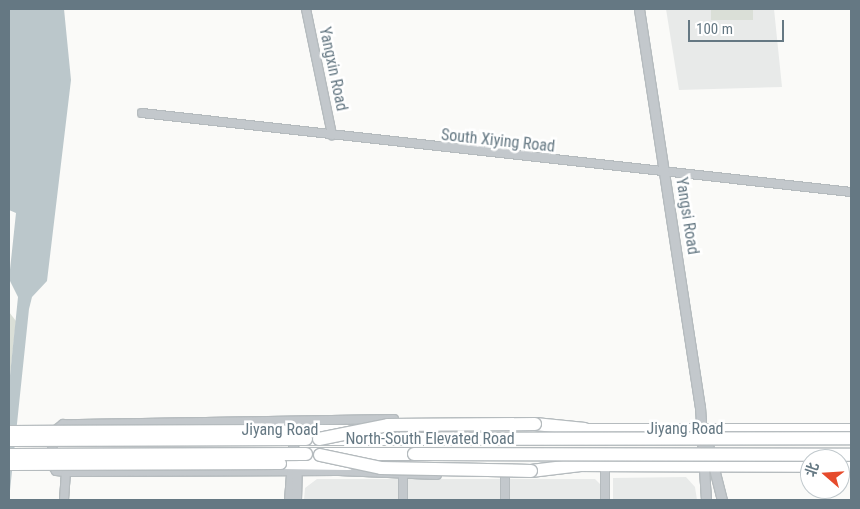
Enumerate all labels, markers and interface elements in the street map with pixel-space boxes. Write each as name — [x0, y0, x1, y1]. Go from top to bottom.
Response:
scale bar — [690, 10, 786, 42]
text: 100 m — [696, 20, 733, 38]
street label: Yangxin Road — [315, 25, 351, 113]
street label: South Xiying Road — [440, 125, 556, 157]
street label: Yangsi Road — [671, 176, 703, 256]
street label: Jiyang Road — [646, 419, 724, 439]
street label: Jiyang Road — [241, 420, 319, 440]
street label: North-South Elevated Road — [345, 429, 515, 449]
north arrow — [800, 449, 850, 499]
text: 北 — [802, 460, 822, 479]

